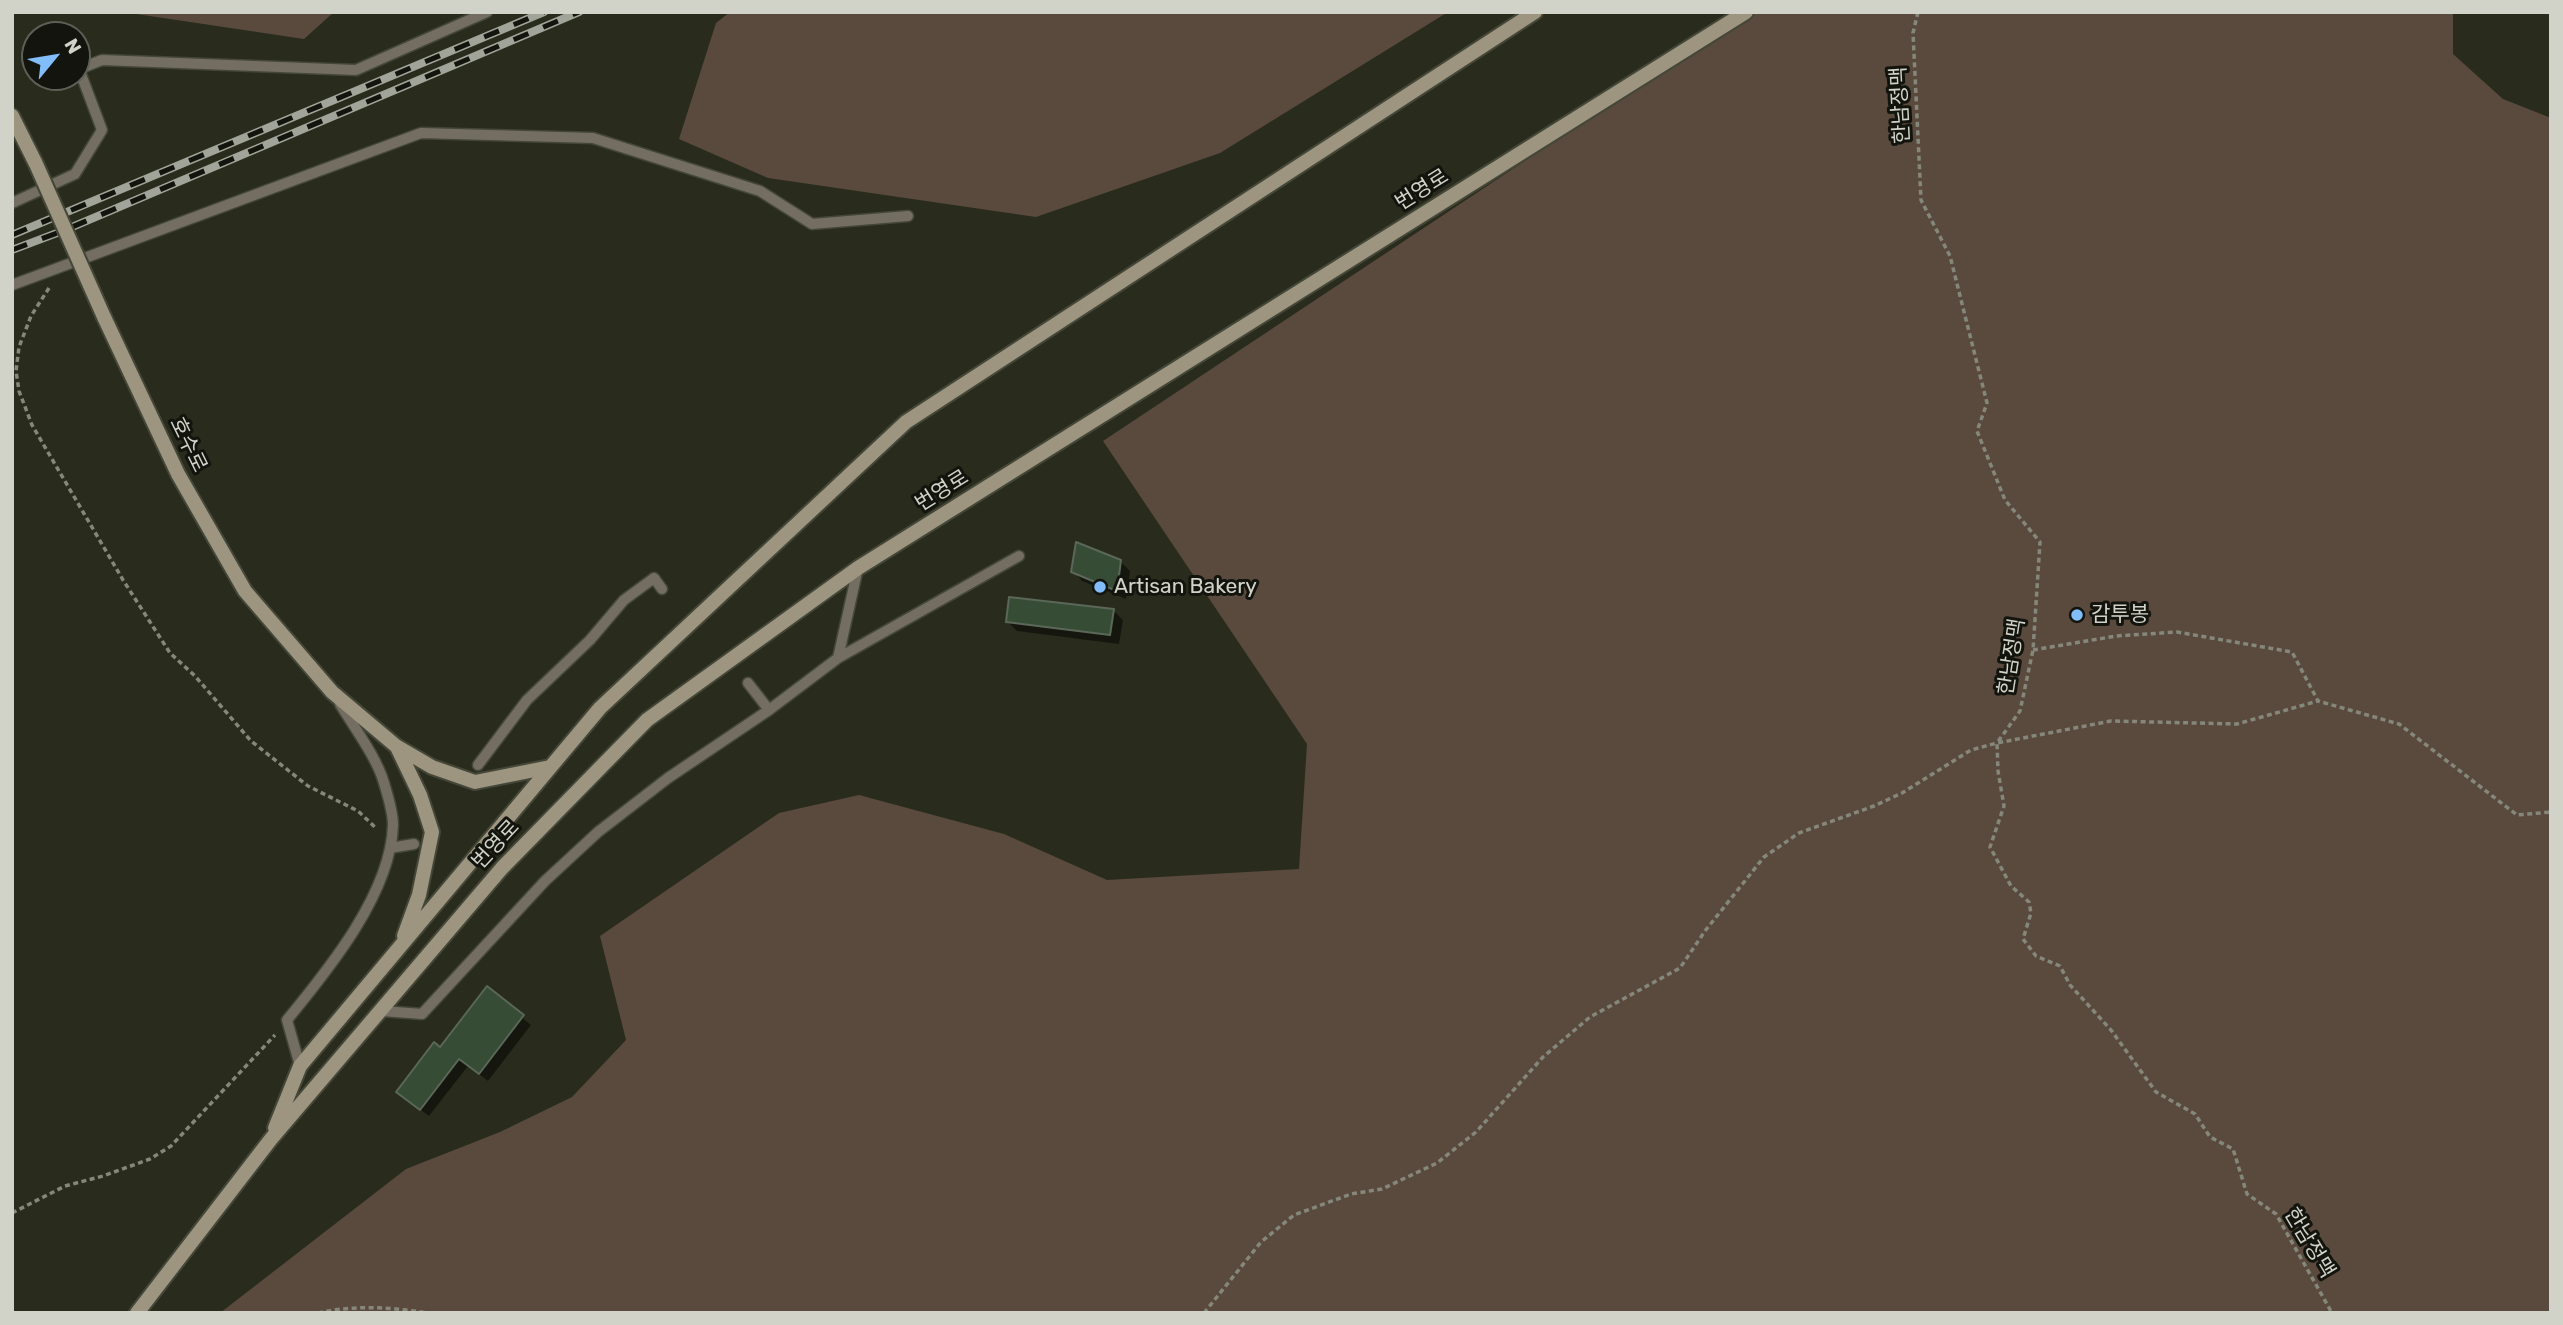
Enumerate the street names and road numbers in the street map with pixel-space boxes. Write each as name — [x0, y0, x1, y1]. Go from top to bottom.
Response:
street label: 한남정맥 — [1886, 66, 1916, 144]
street label: 번영로 — [1391, 164, 1453, 216]
street label: 호수로 — [164, 413, 212, 477]
street label: 번영로 — [911, 465, 973, 517]
street label: 한남정맥 — [1994, 617, 2030, 697]
street label: 번영로 — [467, 815, 525, 875]
street label: 한남정맥 — [2278, 1203, 2340, 1283]

